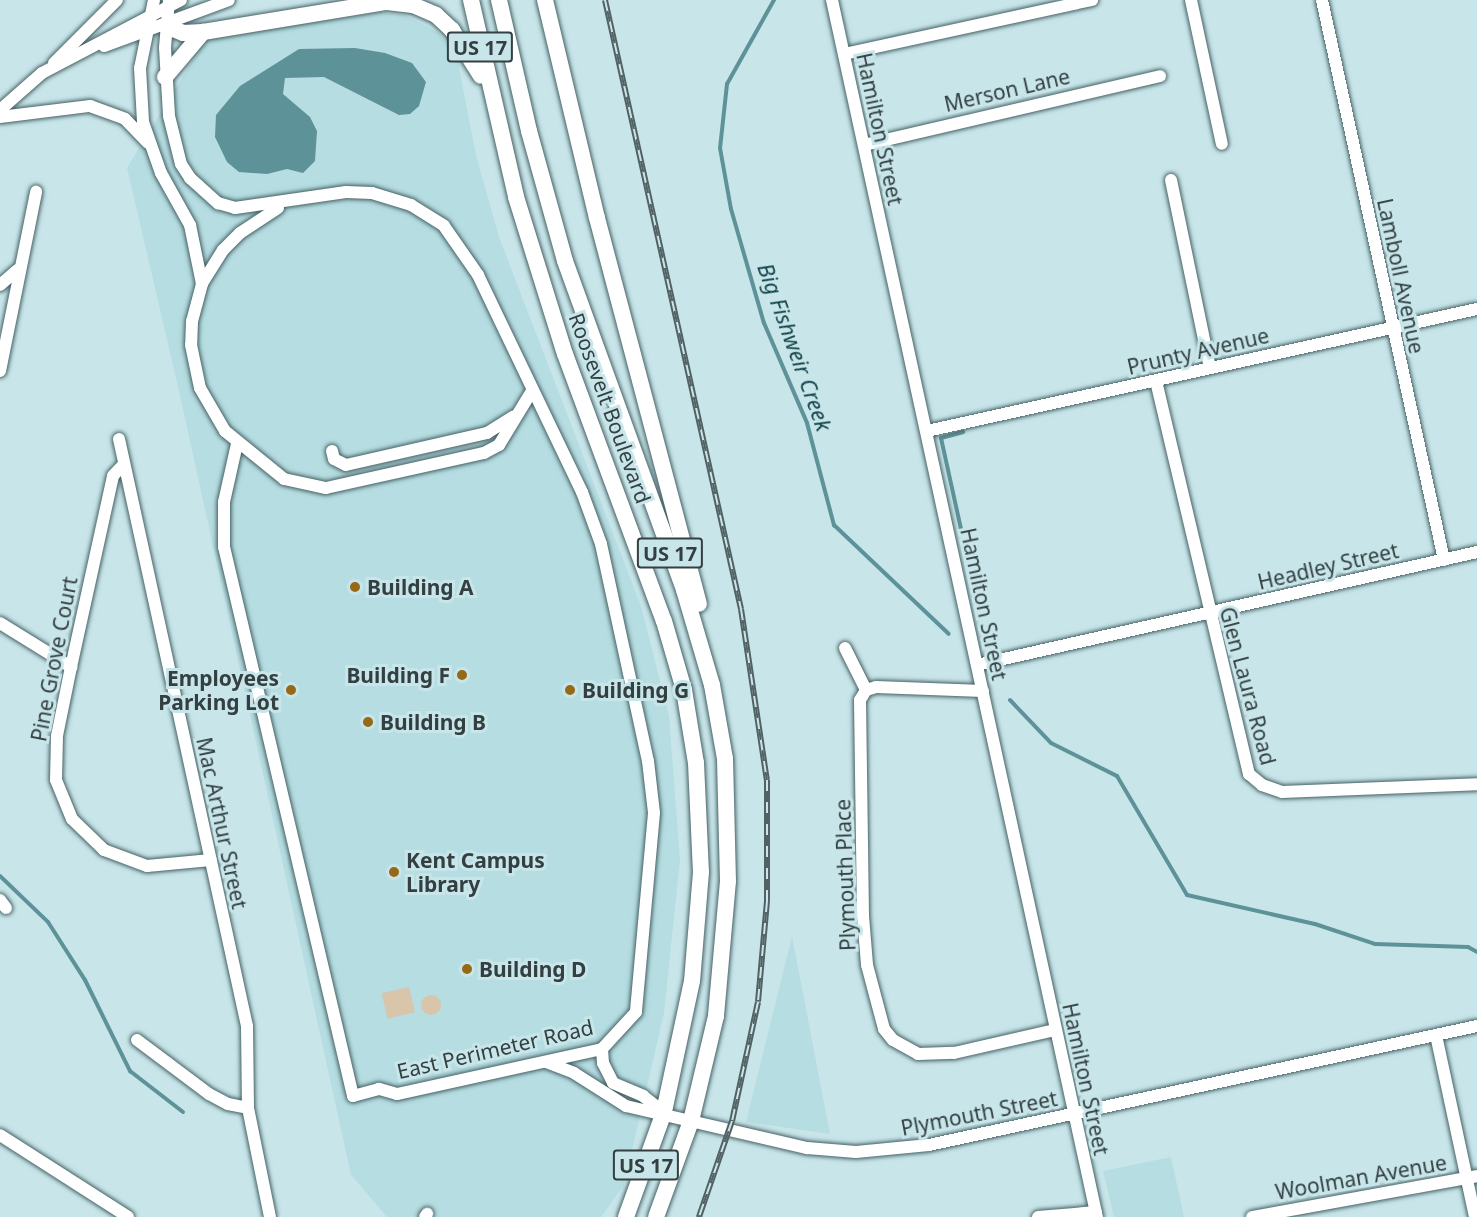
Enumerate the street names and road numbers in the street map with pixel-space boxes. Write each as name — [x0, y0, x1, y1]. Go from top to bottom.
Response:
road number: US 17 — [446, 30, 514, 64]
street label: Hamilton Street — [852, 50, 908, 208]
street label: Merson Lane — [942, 63, 1072, 117]
street label: Lamboll Avenue — [1372, 196, 1430, 356]
street label: Roosevelt Boulevard — [564, 309, 656, 507]
street label: Prunty Avenue — [1125, 322, 1271, 380]
street label: Hamilton Street — [956, 525, 1012, 683]
road number: US 17 — [636, 536, 704, 570]
street label: Headley Street — [1255, 538, 1401, 594]
street label: Pine Grove Court — [26, 574, 82, 744]
street label: Glen Laura Road — [1215, 604, 1281, 768]
street label: Mac Arthur Street — [192, 735, 252, 911]
street label: Plymouth Place — [830, 799, 860, 951]
street label: Hamilton Street — [1058, 1000, 1114, 1158]
street label: East Perimeter Road — [394, 1014, 596, 1084]
street label: Plymouth Street — [899, 1085, 1059, 1141]
road number: US 17 — [612, 1148, 680, 1182]
street label: Woolman Avenue — [1273, 1150, 1449, 1204]

